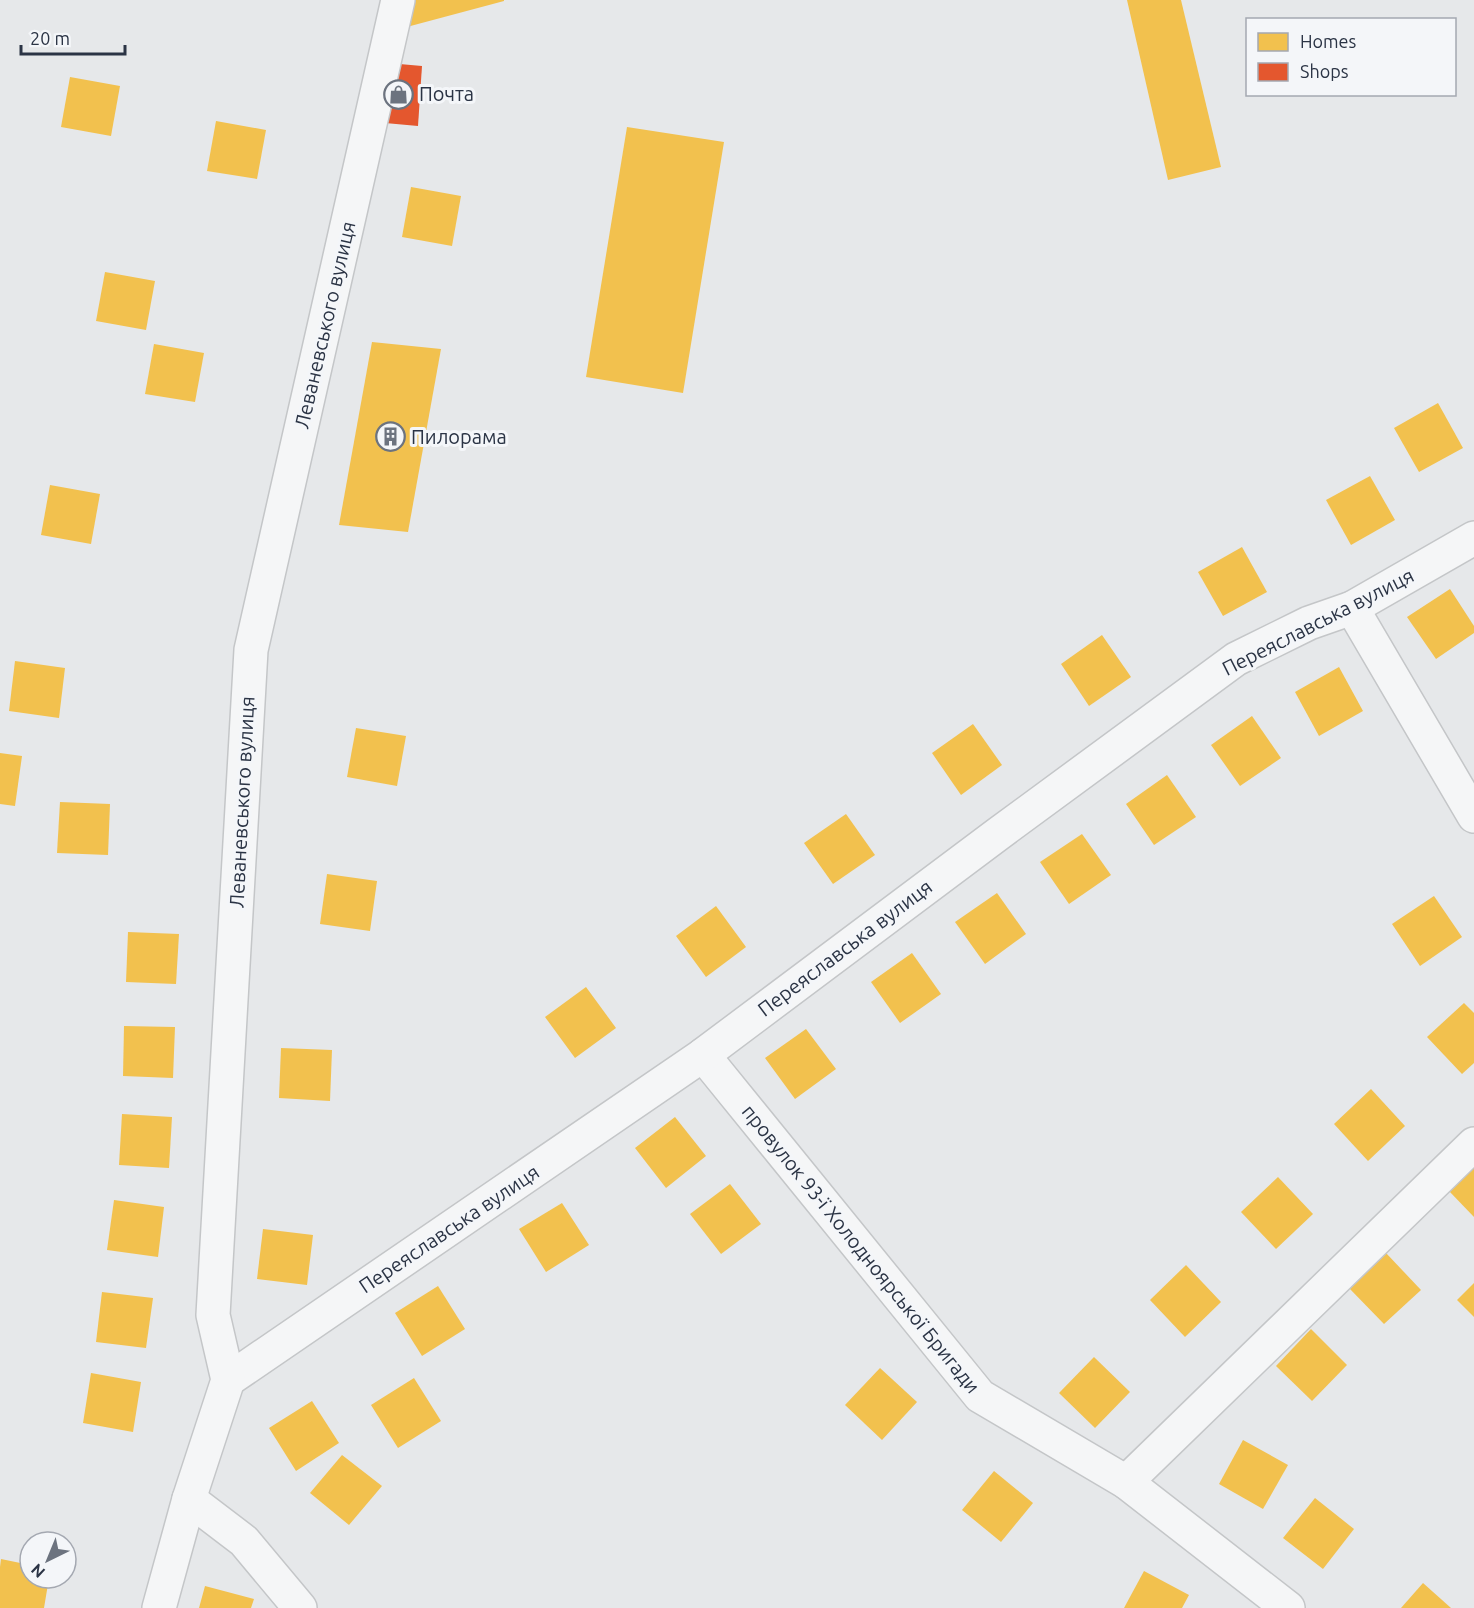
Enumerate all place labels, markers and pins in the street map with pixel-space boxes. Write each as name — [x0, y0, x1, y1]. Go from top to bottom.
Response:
shop icon: Почта — [382, 78, 414, 110]
place label: Почта — [419, 82, 474, 105]
building icon: Пилорама — [374, 421, 406, 453]
place label: Пилорама — [411, 425, 507, 448]

